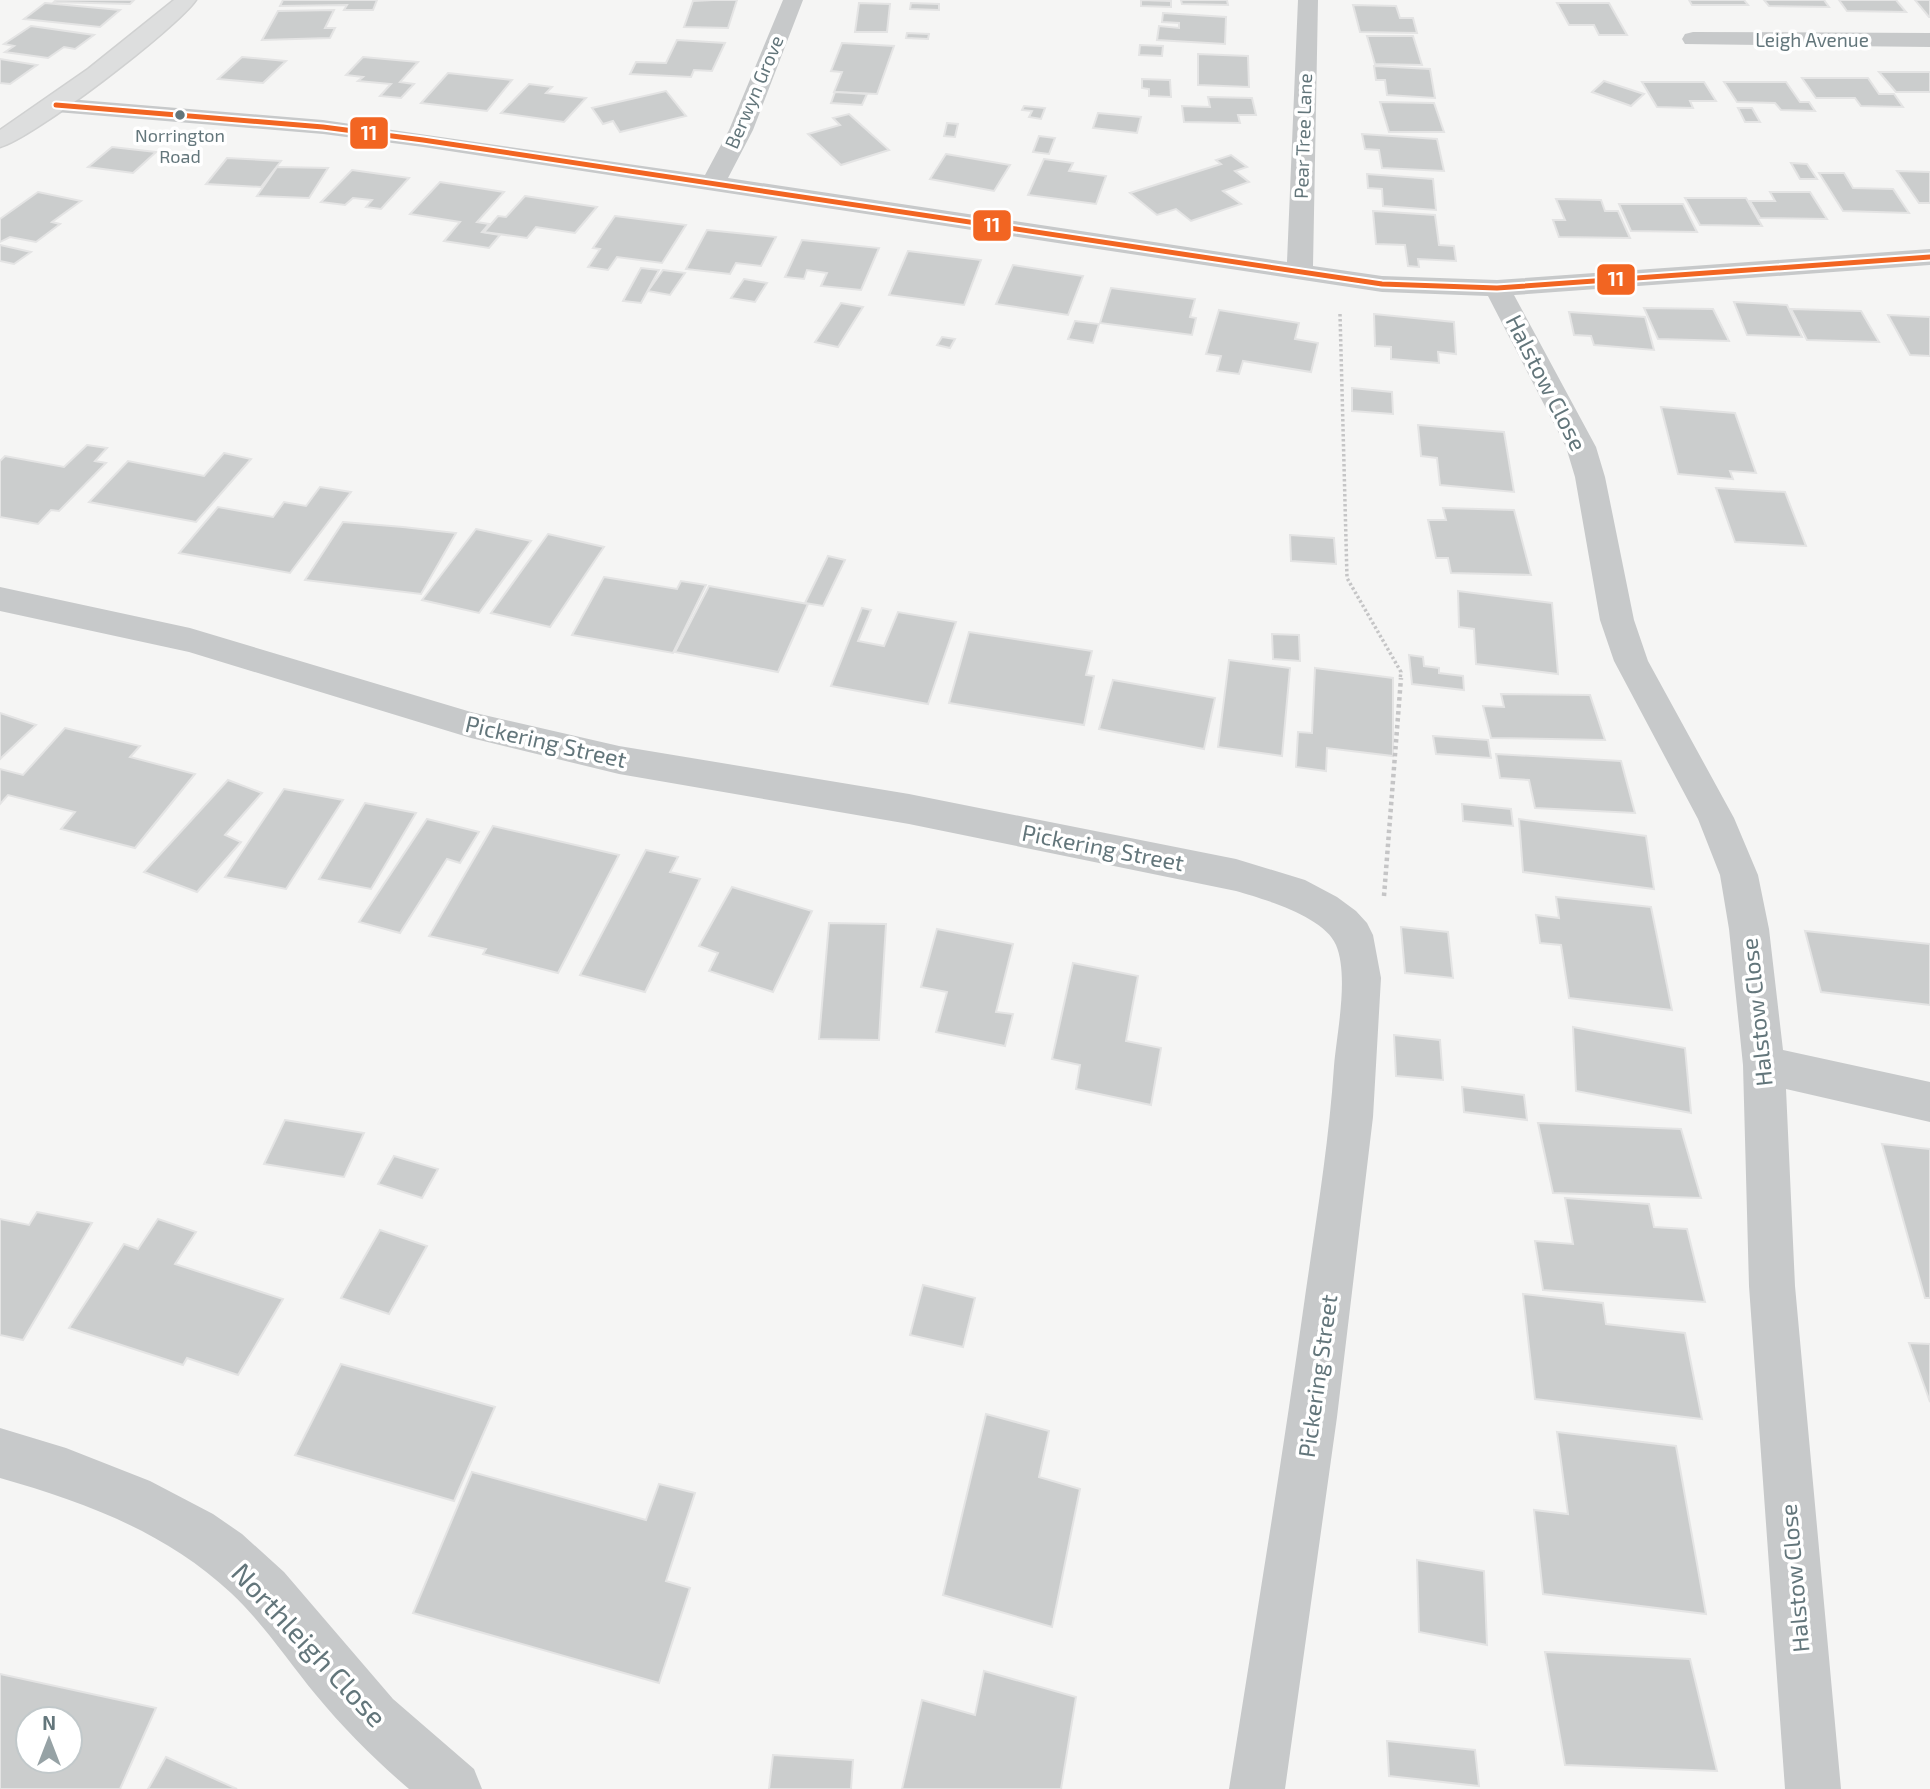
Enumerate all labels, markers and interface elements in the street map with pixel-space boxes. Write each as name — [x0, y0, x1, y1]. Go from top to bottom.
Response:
street label: Leigh Avenue — [1755, 28, 1869, 51]
street label: Berwyn Grove — [719, 32, 788, 152]
street label: Pear Tree Lane — [1289, 73, 1316, 199]
marker: Norrington Road — [173, 108, 187, 122]
line badge: 11 — [349, 116, 389, 150]
text: 11 — [361, 121, 377, 144]
place label: Norrington Road — [135, 124, 225, 167]
line badge: 11 — [972, 209, 1012, 242]
text: 11 — [984, 213, 1000, 236]
line badge: 11 — [1596, 263, 1636, 296]
text: 11 — [1608, 267, 1624, 290]
street label: Halstow Close — [1501, 310, 1593, 455]
street label: Pickering Street — [463, 709, 630, 773]
street label: Pickering Street — [1020, 818, 1187, 876]
street label: Halstow Close — [1734, 937, 1778, 1088]
street label: Pickering Street — [1292, 1292, 1342, 1459]
street label: Halstow Close — [1774, 1503, 1814, 1653]
street label: Northleigh Close — [225, 1555, 394, 1733]
north arrow — [14, 1705, 84, 1775]
text: N — [42, 1711, 56, 1734]

